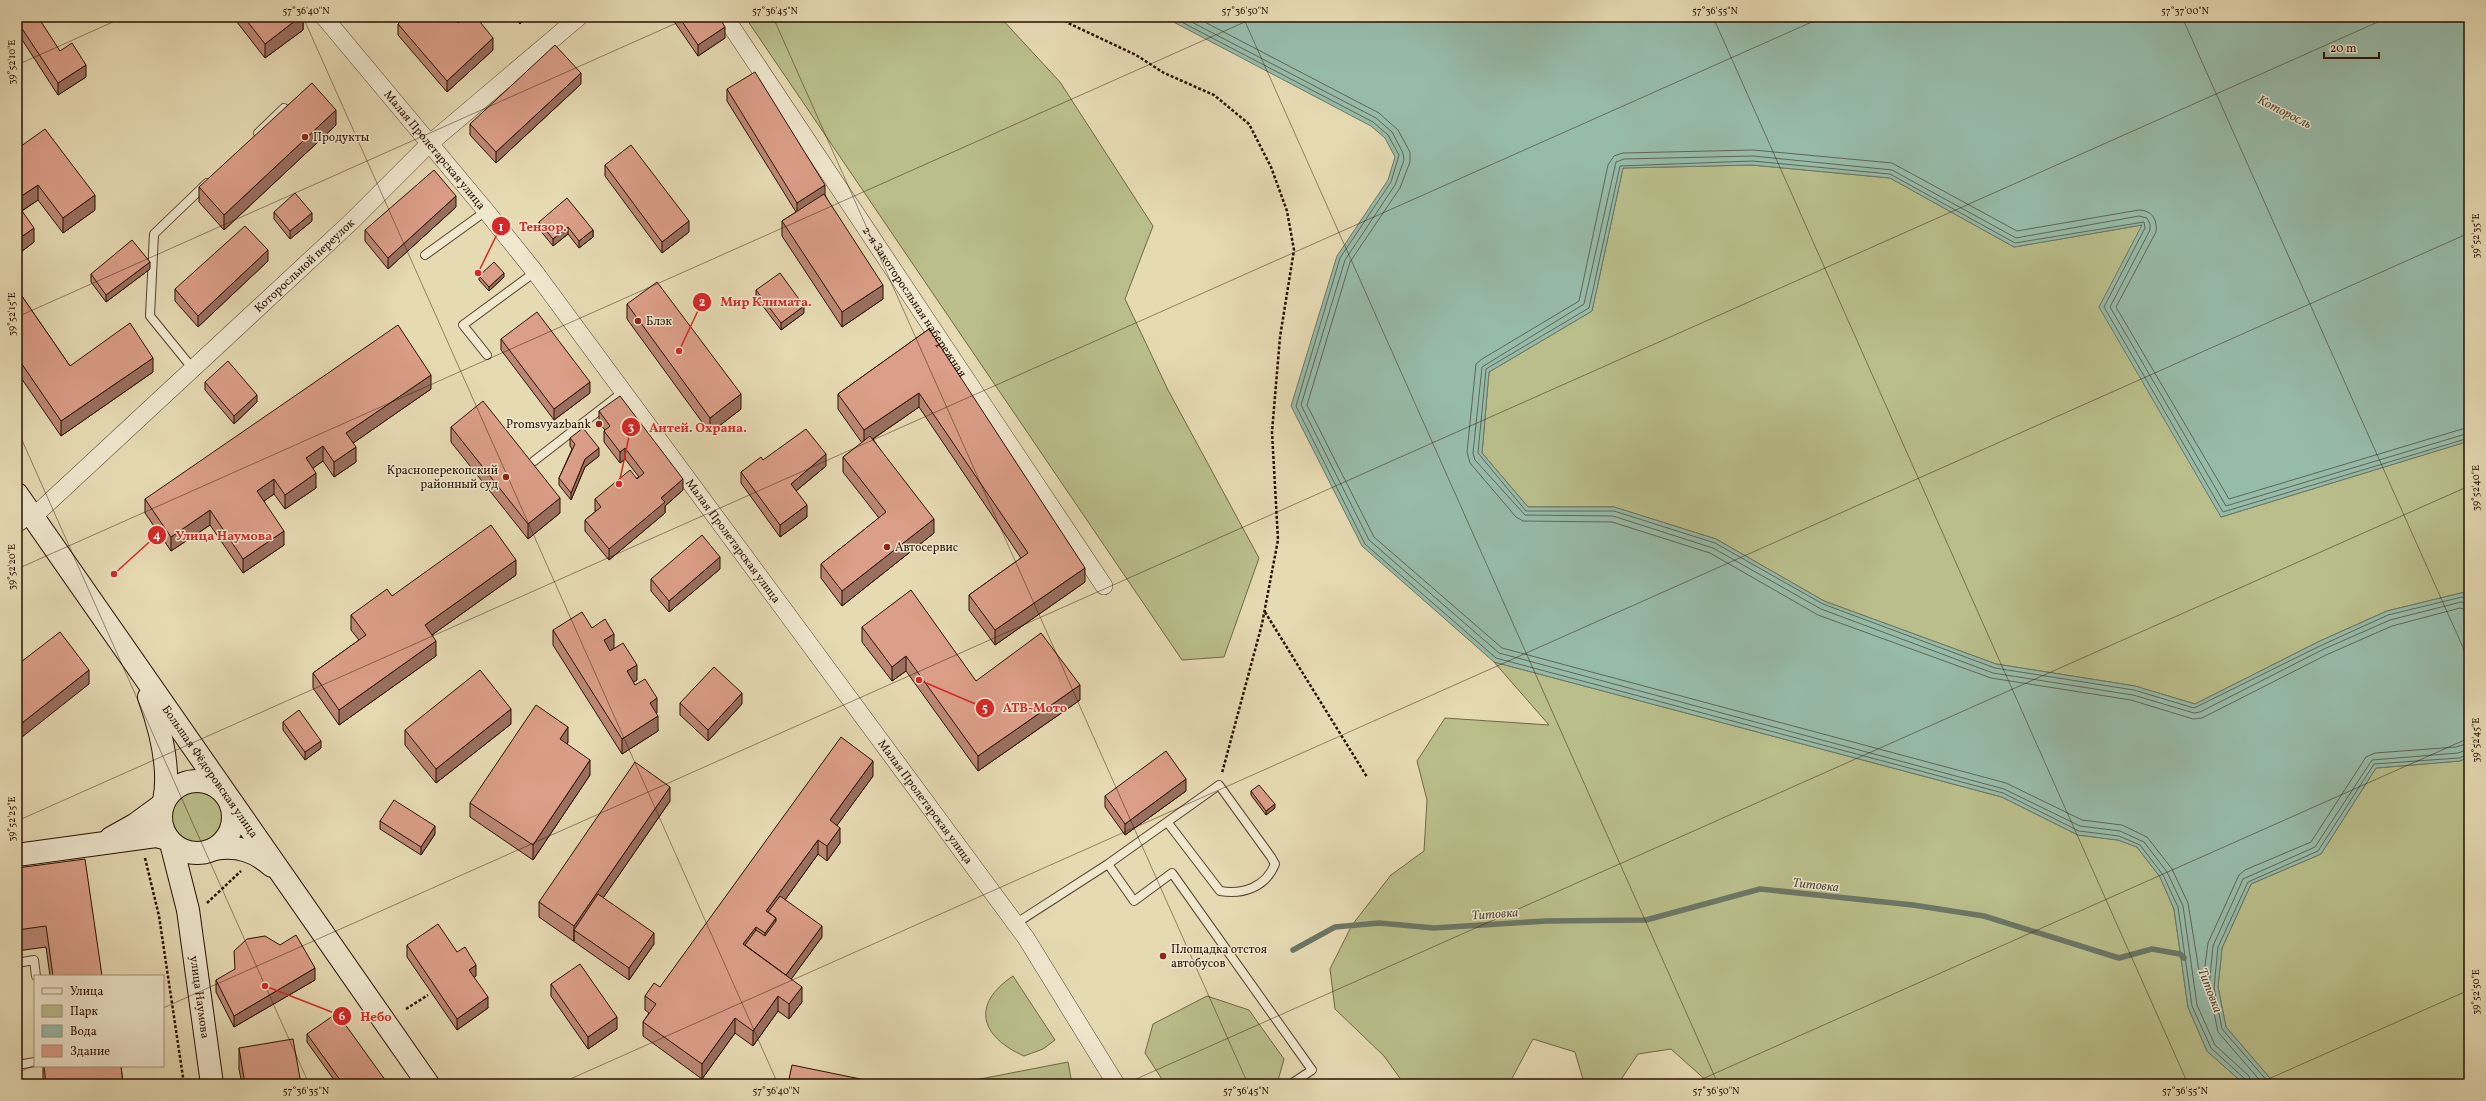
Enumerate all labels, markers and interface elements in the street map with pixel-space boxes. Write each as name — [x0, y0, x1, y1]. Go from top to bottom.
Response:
text: 57°36'40"N — [282, 4, 330, 18]
text: 57°36'45"N — [752, 4, 799, 18]
text: 57°36'50"N — [1222, 4, 1269, 18]
text: 57°36'55"N — [1692, 4, 1739, 18]
text: 57°37'00"N — [2161, 4, 2210, 18]
scale bar — [2324, 34, 2379, 60]
text: 39°52'10"E — [5, 40, 19, 84]
text: 20 m — [2330, 41, 2357, 57]
street label: Малая Пролетарская улица — [380, 87, 489, 213]
water label: Которосль — [2254, 91, 2315, 134]
place label: Продукты — [313, 130, 370, 146]
marker: Продукты — [300, 132, 310, 142]
callout: Тензор. — [491, 214, 575, 239]
text: 39°52'35"E — [2469, 214, 2483, 259]
street label: Которосльной переулок — [251, 215, 359, 317]
text: Тензор. — [519, 219, 567, 237]
text: 1 — [499, 220, 504, 236]
street label: 2-я Закоторосльная набережная — [858, 224, 970, 381]
callout: Мир Климата. — [692, 289, 820, 314]
text: 39°52'15"E — [5, 292, 19, 336]
text: Мир Климата. — [720, 294, 812, 312]
text: 2 — [699, 295, 705, 311]
place label: Блэк — [646, 314, 672, 330]
marker: Блэк — [633, 316, 643, 326]
callout: Антей. Охрана. — [621, 415, 754, 440]
place label: Promsvyazbank — [506, 417, 591, 433]
marker: Promsvyazbank — [594, 419, 604, 429]
text: 3 — [628, 420, 634, 436]
text: Антей. Охрана. — [649, 420, 747, 438]
place label: Красноперекопский районный суд — [387, 463, 498, 493]
text: 39°52'40"E — [2469, 465, 2483, 511]
marker: Красноперекопский районный суд — [501, 472, 511, 482]
street label: Малая Пролетарская улица — [681, 476, 784, 607]
callout: Улица Наумова — [147, 522, 280, 547]
text: 4 — [153, 528, 161, 544]
text: Улица Наумова — [176, 528, 272, 546]
place label: Автосервис — [895, 540, 958, 556]
marker: Автосервис — [882, 542, 892, 552]
text: 39°52'20"E — [5, 544, 19, 590]
callout: АТВ-Мото — [975, 695, 1075, 720]
text: АТВ-Мото — [1003, 700, 1067, 718]
text: 5 — [982, 701, 988, 717]
street label: Большая Фёдоровская улица — [158, 702, 261, 841]
text: 39°52'45"E — [2469, 718, 2483, 762]
street label: Малая Пролетарская улица — [873, 737, 976, 868]
text: 39°52'25"E — [5, 796, 19, 842]
water label: Титовка — [1792, 875, 1840, 897]
water label: Титовка — [1471, 904, 1519, 926]
place label: Площадка отстоя автобусов — [1171, 942, 1267, 972]
marker: Площадка отстоя автобусов — [1158, 951, 1168, 961]
street label: улица Наумова — [185, 955, 213, 1040]
water label: Титовка — [2192, 966, 2226, 1016]
text: 39°52'50"E — [2469, 969, 2483, 1015]
legend — [34, 975, 164, 1067]
text: Улица — [70, 984, 103, 1000]
text: Парк — [70, 1004, 98, 1020]
callout: Небо — [332, 1004, 400, 1029]
text: 6 — [339, 1009, 346, 1025]
text: Небо — [360, 1009, 392, 1027]
text: Вода — [70, 1024, 97, 1040]
text: Здание — [70, 1044, 110, 1060]
text: 57°36'35"N — [283, 1084, 330, 1098]
text: 57°36'40"N — [752, 1084, 800, 1098]
text: 57°36'45"N — [1223, 1084, 1270, 1098]
text: 57°36'50"N — [1693, 1084, 1740, 1098]
text: 57°36'55"N — [2162, 1084, 2209, 1098]

